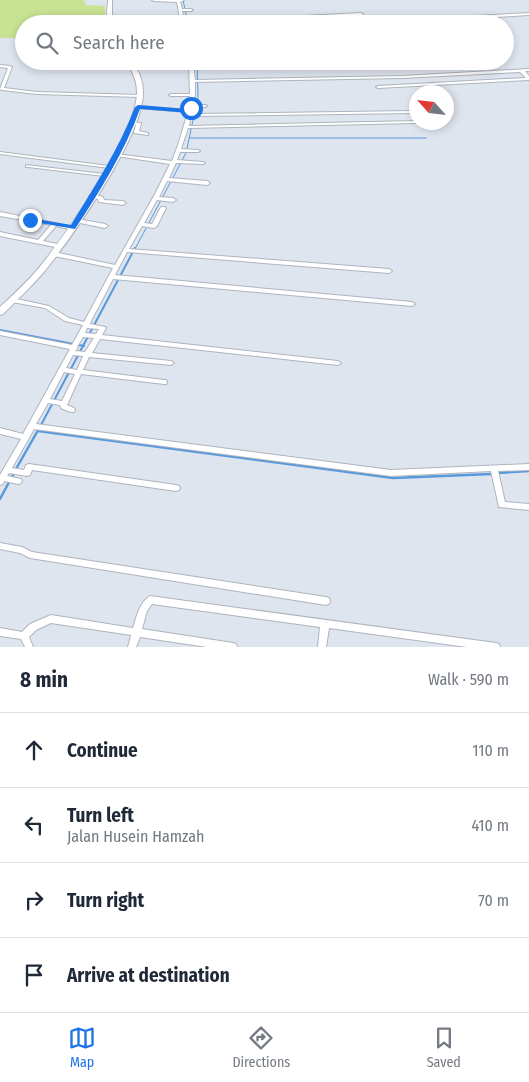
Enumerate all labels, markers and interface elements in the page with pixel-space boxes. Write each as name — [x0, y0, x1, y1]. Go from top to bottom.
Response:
search box — [15, 15, 514, 70]
icon: search — [33, 29, 61, 57]
text: Search here — [73, 31, 165, 54]
north arrow — [409, 85, 454, 130]
route start — [180, 97, 203, 120]
route end — [19, 209, 42, 232]
text: 8 min — [20, 667, 68, 693]
text: Walk · 590 m — [428, 670, 509, 689]
icon: ahead — [20, 736, 48, 764]
text: Continue — [67, 739, 138, 762]
text: 110 m — [472, 741, 509, 760]
text: Turn left — [67, 804, 134, 827]
icon: left — [20, 811, 48, 839]
text: 410 m — [471, 816, 509, 835]
text: Jalan Husein Hamzah — [67, 827, 205, 846]
icon: right — [20, 886, 48, 914]
text: Turn right — [67, 889, 144, 912]
text: 70 m — [478, 891, 509, 910]
icon: arrive — [20, 961, 48, 989]
text: Arrive at destination — [67, 964, 230, 987]
tab: Map — [68, 1024, 96, 1071]
tab: Directions — [232, 1024, 290, 1071]
tab: Saved — [427, 1024, 461, 1071]

